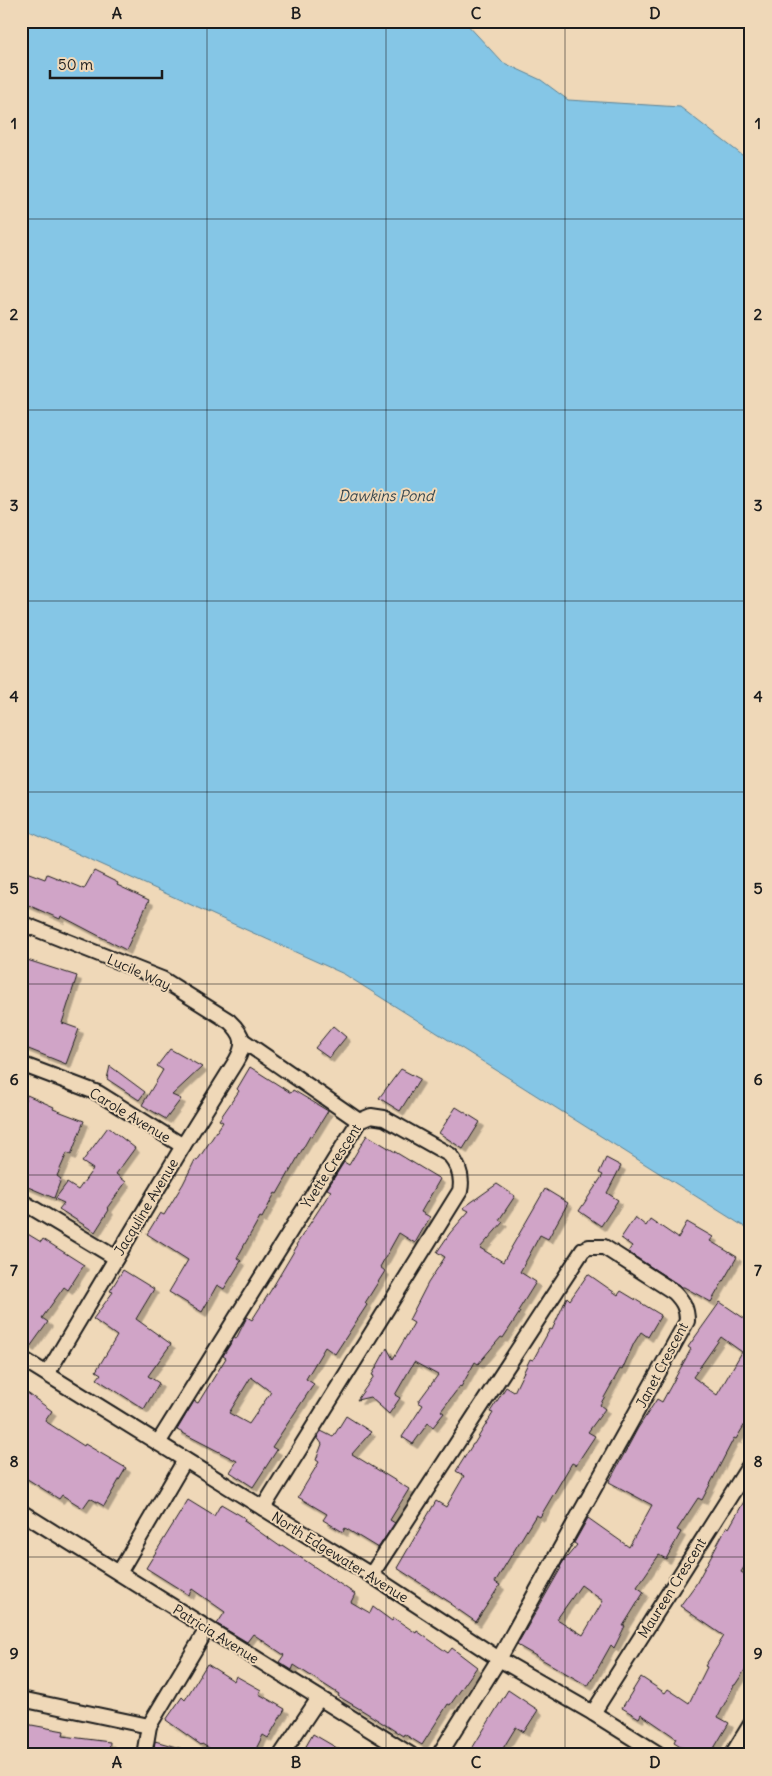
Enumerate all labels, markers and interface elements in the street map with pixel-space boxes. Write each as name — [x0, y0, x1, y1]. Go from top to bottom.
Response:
text: A — [112, 3, 122, 23]
text: B — [291, 3, 302, 23]
text: C — [471, 3, 482, 23]
text: D — [649, 3, 661, 23]
scale bar — [50, 48, 162, 80]
text: 50 m — [58, 55, 93, 74]
text: 1 — [11, 113, 17, 133]
text: 1 — [755, 113, 761, 133]
text: 2 — [10, 304, 19, 324]
text: 2 — [754, 304, 763, 324]
water label: Dawkins Pond — [338, 486, 436, 505]
text: 3 — [9, 495, 19, 515]
text: 3 — [753, 495, 763, 515]
text: 4 — [9, 686, 19, 706]
text: 4 — [753, 686, 763, 706]
text: 5 — [9, 878, 19, 898]
text: 5 — [753, 878, 763, 898]
street label: Lucile Way — [104, 950, 174, 994]
text: 6 — [9, 1069, 19, 1089]
text: 6 — [753, 1069, 763, 1089]
street label: Carole Avenue — [86, 1084, 174, 1146]
street label: Yvette Crescent — [297, 1120, 365, 1212]
street label: Jacquline Avenue — [110, 1155, 182, 1259]
text: 7 — [10, 1260, 18, 1280]
text: 7 — [754, 1260, 762, 1280]
street label: Janet Crescent — [632, 1319, 692, 1411]
text: 8 — [9, 1451, 19, 1471]
text: 8 — [753, 1451, 763, 1471]
street label: North Edgewater Avenue — [268, 1508, 412, 1606]
street label: Maureen Crescent — [634, 1534, 710, 1641]
street label: Patricia Avenue — [170, 1600, 262, 1668]
text: 9 — [9, 1643, 19, 1663]
text: 9 — [753, 1643, 763, 1663]
text: A — [112, 1752, 122, 1772]
text: B — [291, 1752, 302, 1772]
text: C — [471, 1752, 482, 1772]
text: D — [649, 1752, 661, 1772]

